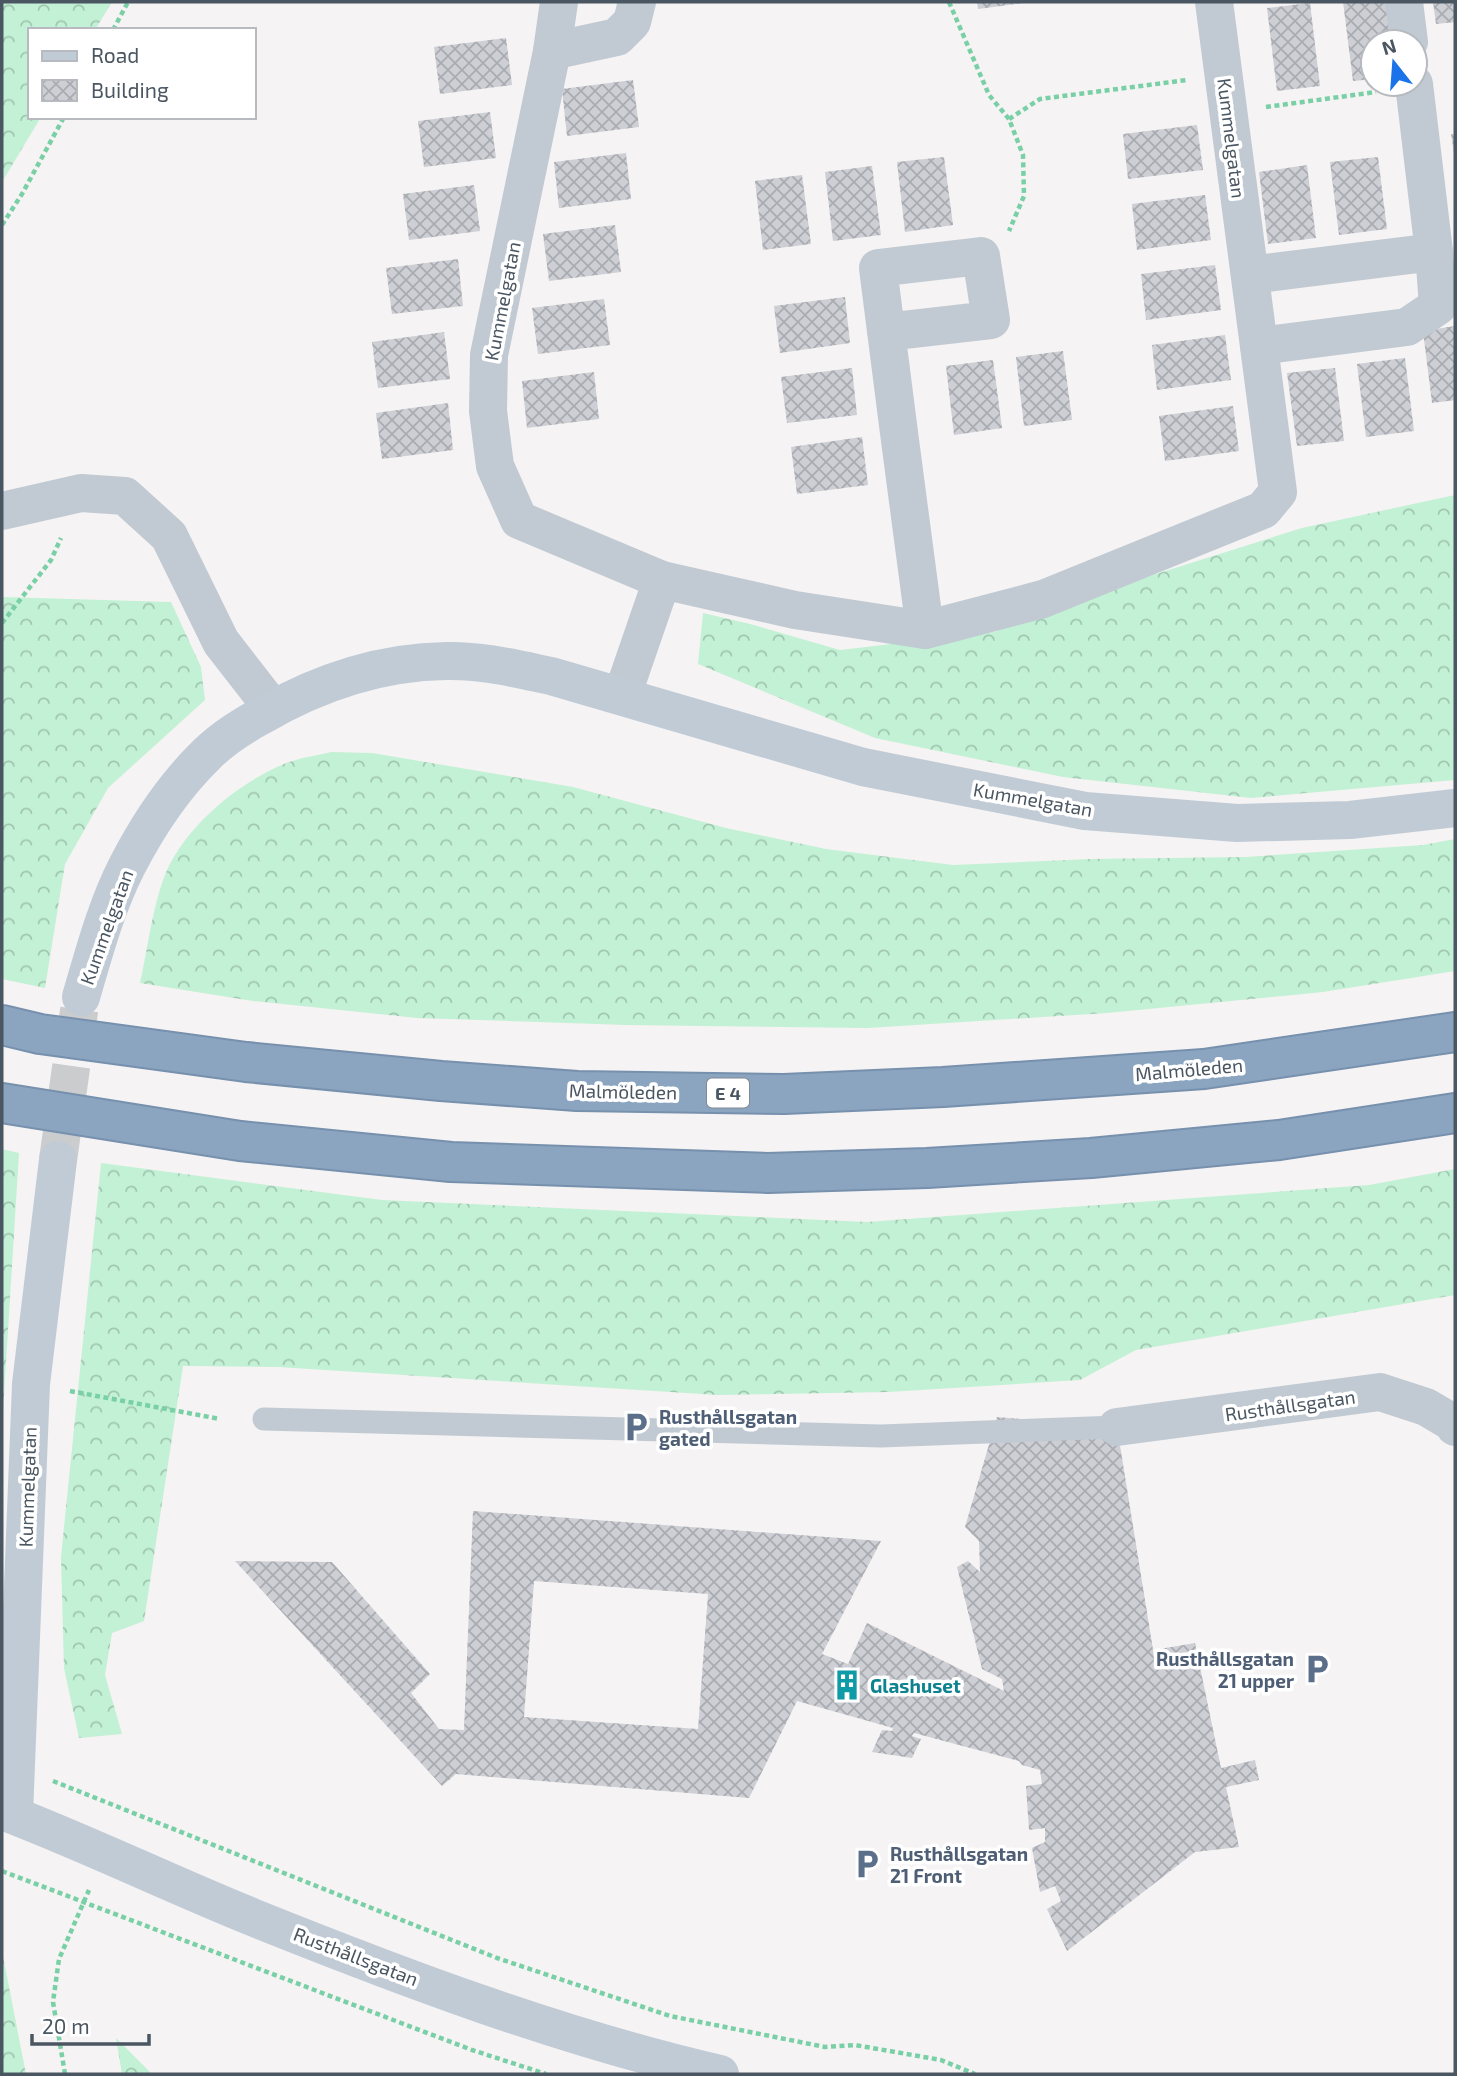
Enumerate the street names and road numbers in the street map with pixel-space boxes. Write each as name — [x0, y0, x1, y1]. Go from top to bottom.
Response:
street label: Kummelgatan — [1213, 77, 1251, 199]
street label: Kummelgatan — [479, 240, 525, 362]
street label: Kummelgatan — [972, 777, 1094, 821]
street label: Kummelgatan — [75, 866, 137, 988]
street label: Malmöleden — [1134, 1053, 1244, 1085]
road number: E 4 — [707, 1078, 749, 1108]
street label: Malmöleden — [569, 1079, 677, 1103]
street label: Rusthållsgatan — [1223, 1384, 1357, 1426]
street label: Kummelgatan — [13, 1426, 41, 1548]
street label: Rusthållsgatan — [290, 1922, 422, 1990]

